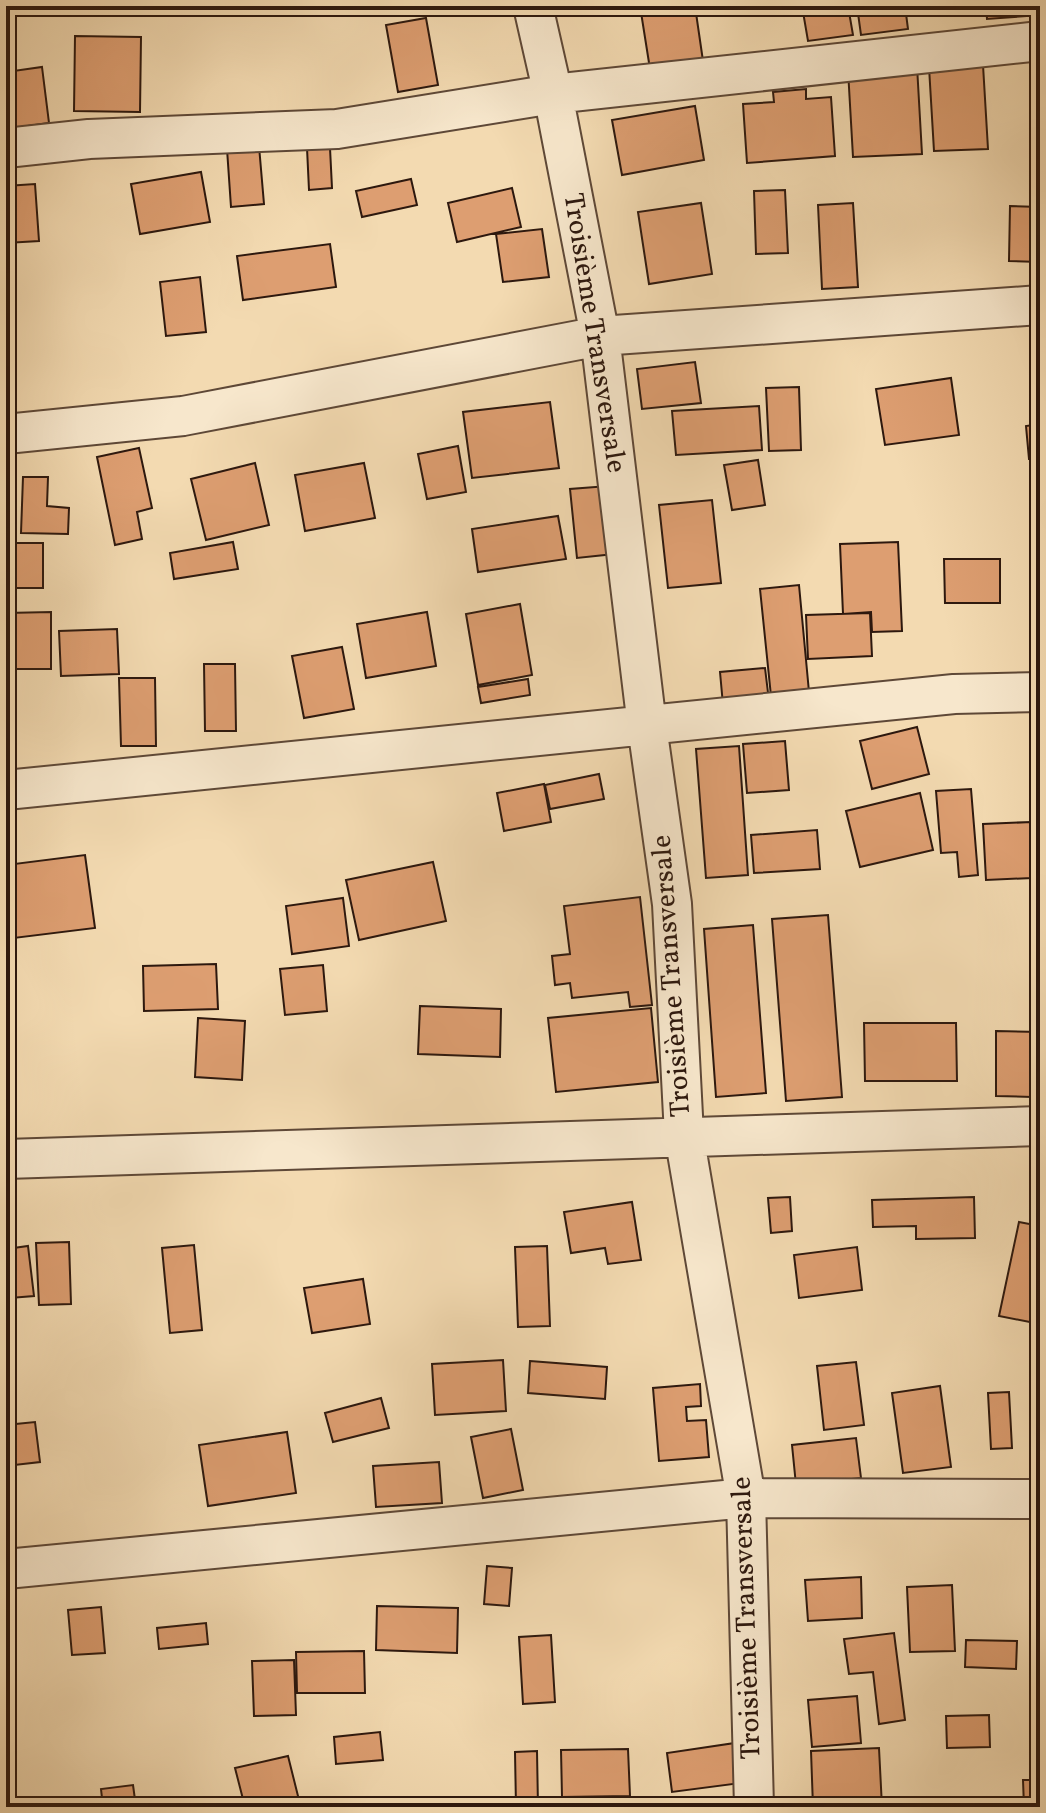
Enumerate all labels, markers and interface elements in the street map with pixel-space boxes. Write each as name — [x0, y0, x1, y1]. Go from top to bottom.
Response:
street label: Troisième Transversale — [553, 190, 635, 476]
street label: Troisième Transversale — [643, 833, 701, 1119]
street label: Troisième Transversale — [723, 1476, 771, 1760]

